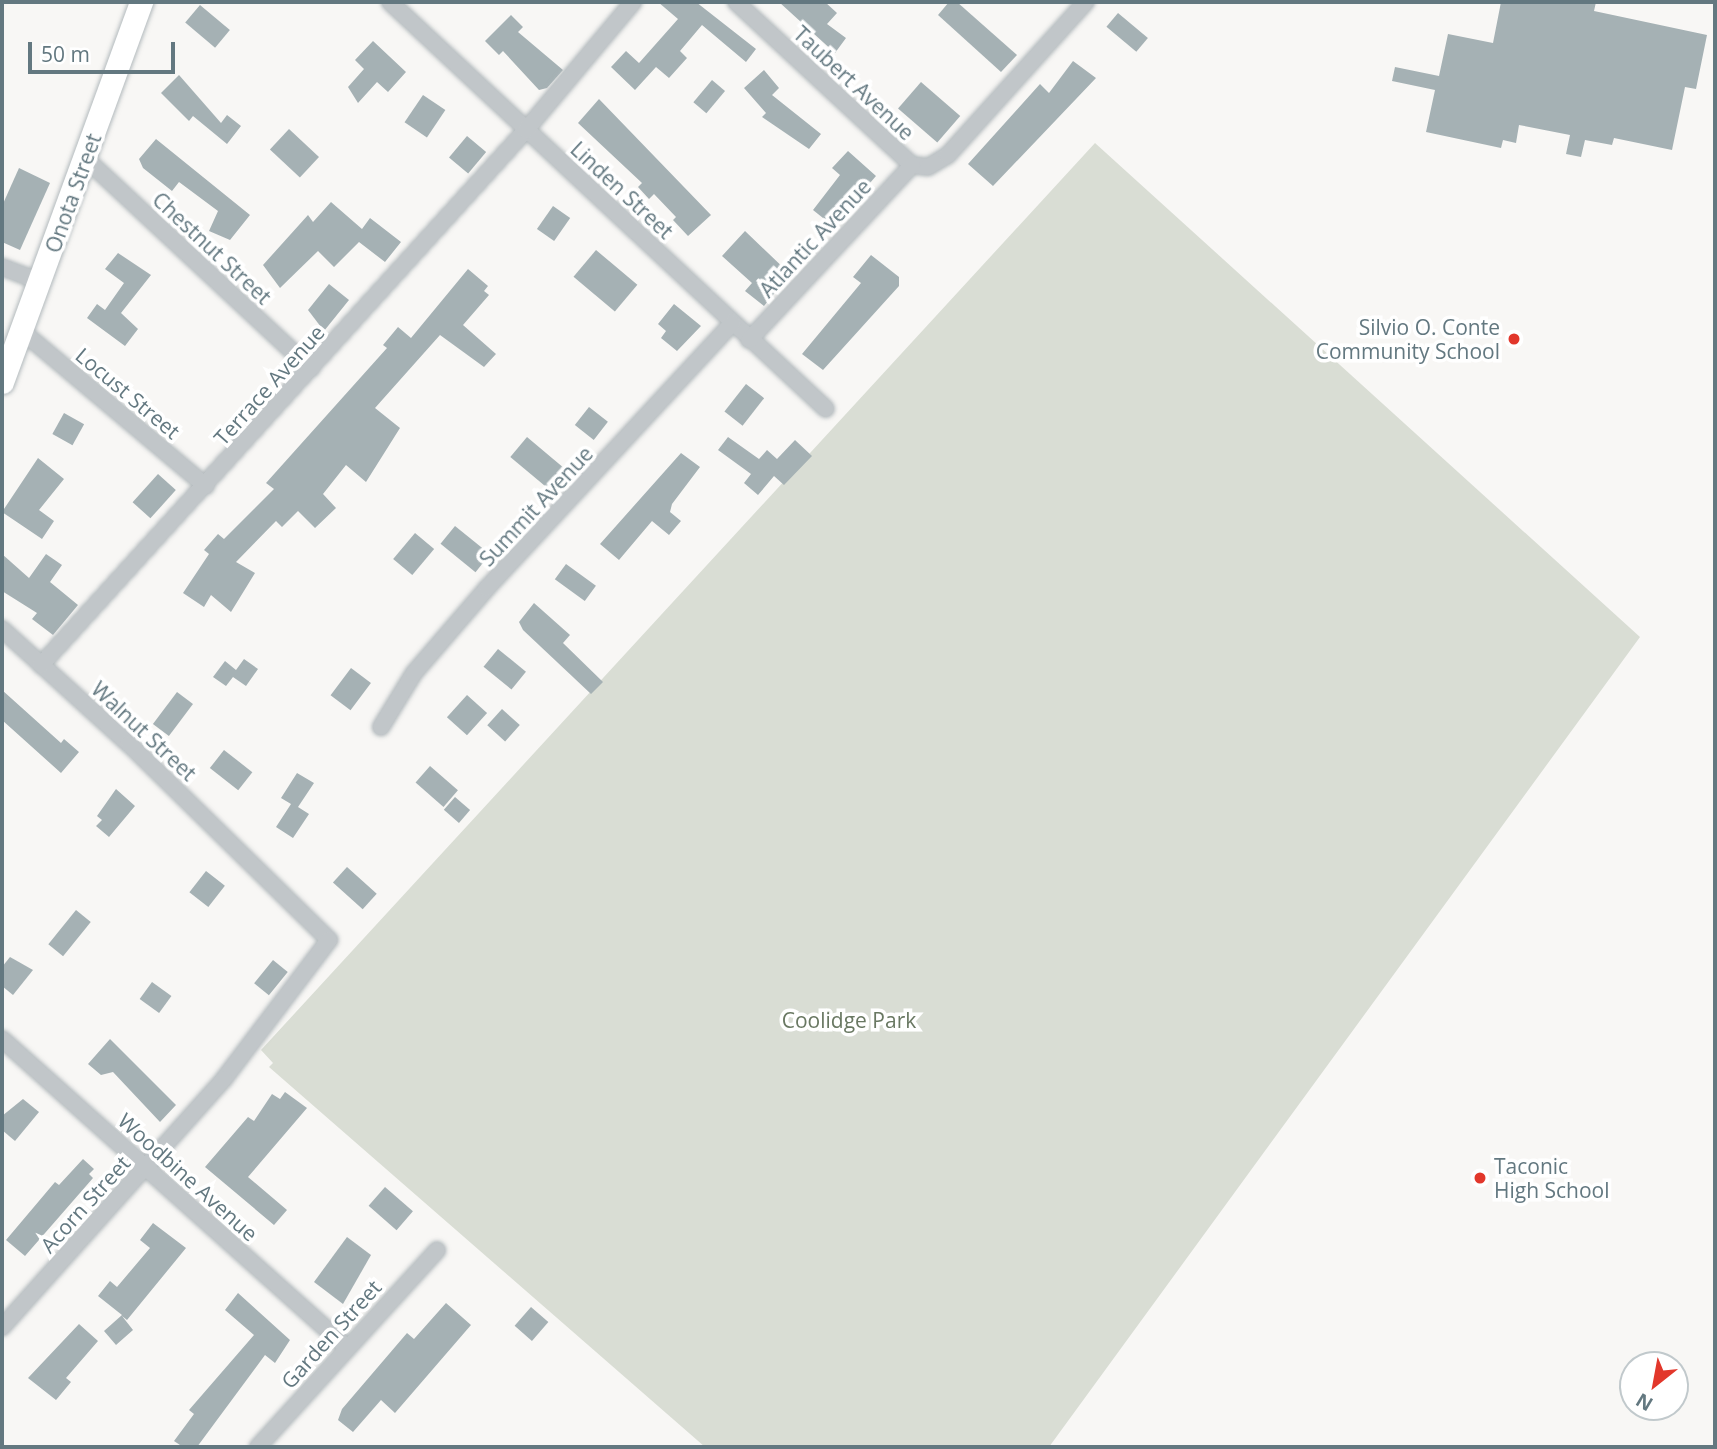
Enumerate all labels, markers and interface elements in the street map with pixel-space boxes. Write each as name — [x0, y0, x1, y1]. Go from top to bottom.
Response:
street label: Taubert Avenue — [789, 21, 919, 145]
scale bar — [32, 28, 178, 72]
text: 50 m — [41, 40, 90, 68]
street label: Onota Street — [40, 130, 106, 256]
street label: Linden Street — [566, 136, 678, 244]
street label: Atlantic Avenue — [754, 174, 876, 302]
street label: Chestnut Street — [148, 187, 276, 309]
place label: Silvio O. Conte Community School — [1316, 314, 1500, 364]
street label: Terrace Avenue — [209, 320, 329, 450]
marker: Silvio O. Conte Community School — [1506, 331, 1522, 347]
street label: Locust Street — [71, 342, 185, 444]
street label: Summit Avenue — [474, 441, 598, 571]
street label: Walnut Street — [87, 676, 201, 786]
park label: Coolidge Park — [782, 1007, 916, 1033]
street label: Woodbine Avenue — [113, 1108, 263, 1246]
street label: Acorn Street — [35, 1150, 135, 1258]
place label: Taconic High School — [1494, 1153, 1610, 1203]
marker: Taconic High School — [1472, 1170, 1488, 1186]
street label: Garden Street — [276, 1275, 386, 1393]
north arrow — [1619, 1351, 1689, 1421]
text: N — [1631, 1387, 1658, 1417]

